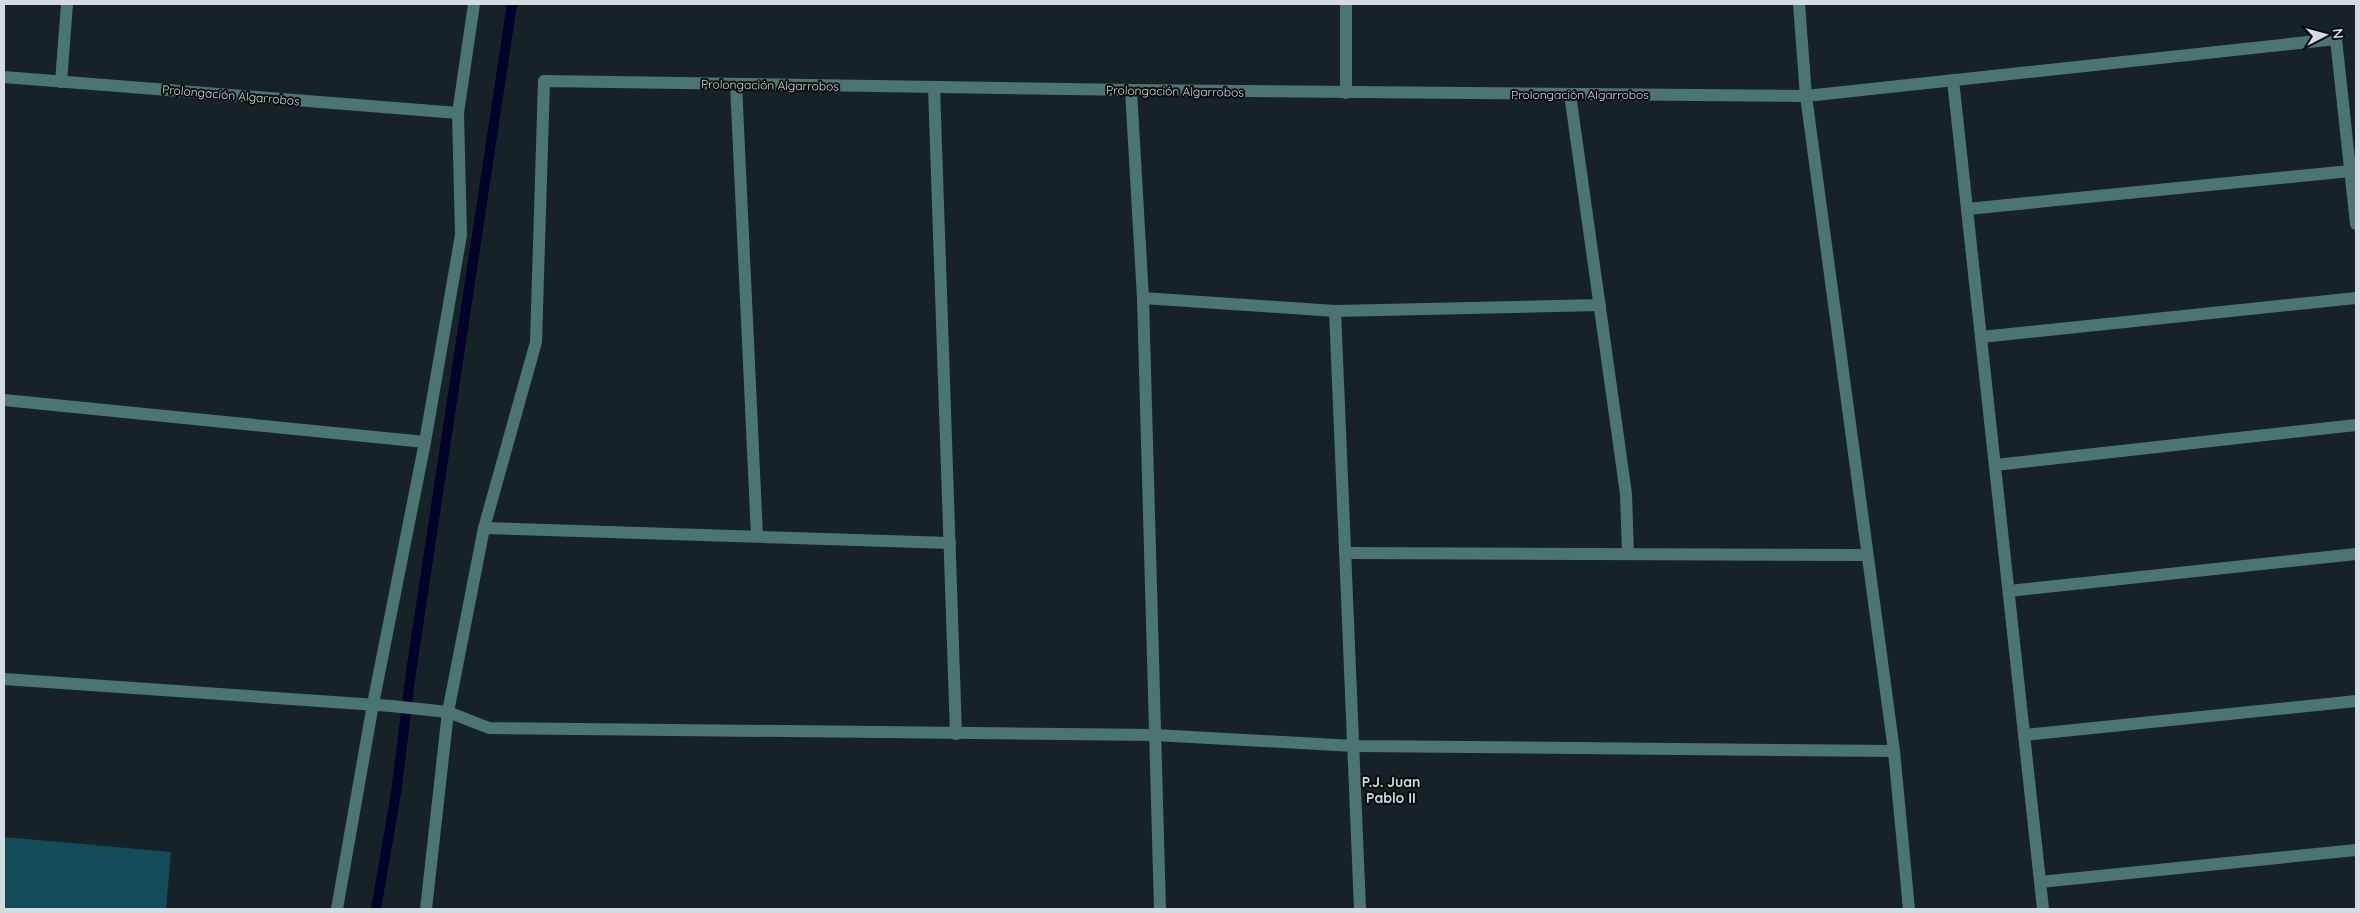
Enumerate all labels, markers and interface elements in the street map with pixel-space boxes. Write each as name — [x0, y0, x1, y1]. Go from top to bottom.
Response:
north arrow — [2300, 10, 2350, 60]
text: N — [2328, 28, 2347, 40]
street label: Prolongación Algarrobos — [701, 76, 839, 94]
street label: Prolongación Algarrobos — [162, 82, 301, 109]
street label: Prolongación Algarrobos — [1106, 82, 1244, 100]
street label: Prolongación Algarrobos — [1511, 87, 1649, 102]
district label: P.J. Juan Pablo II — [1362, 773, 1420, 807]

